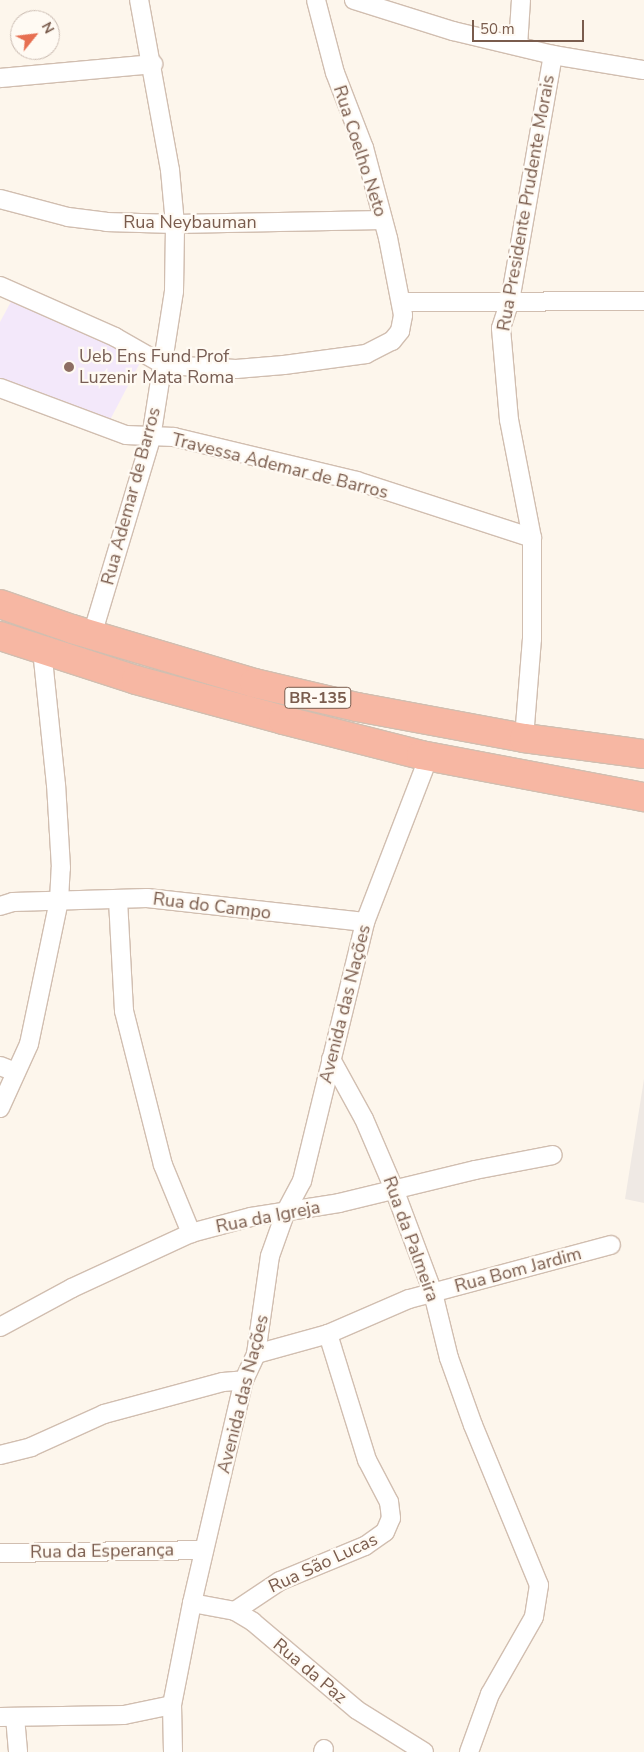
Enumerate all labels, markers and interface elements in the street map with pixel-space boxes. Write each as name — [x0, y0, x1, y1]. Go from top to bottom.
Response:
north arrow — [10, 10, 60, 60]
scale bar — [474, 10, 586, 42]
text: N — [37, 19, 59, 37]
text: 50 m — [480, 19, 515, 39]
street label: Rua Presidente Prudente Morais — [493, 73, 559, 333]
street label: Rua Coelho Neto — [329, 83, 391, 219]
street label: Rua Neybauman — [123, 211, 257, 233]
place label: Ueb Ens Fund Prof Luzenir Mata Roma — [79, 346, 234, 388]
marker: Ueb Ens Fund Prof Luzenir Mata Roma — [63, 361, 75, 373]
street label: Rua Ademar de Barros — [97, 405, 165, 587]
street label: Travessa Ademar de Barros — [169, 429, 391, 503]
road number: BR-135 — [284, 684, 352, 711]
street label: Rua do Campo — [152, 888, 272, 924]
street label: Avenida das Nações — [315, 922, 375, 1086]
street label: Rua da Palmeira — [378, 1173, 444, 1305]
street label: Rua da Igreja — [214, 1196, 322, 1238]
street label: Rua Bom Jardim — [452, 1243, 584, 1297]
street label: Avenida das Nações — [213, 1312, 273, 1476]
street label: Rua São Lucas — [265, 1528, 381, 1598]
street label: Rua da Esperança — [30, 1539, 174, 1563]
street label: Rua da Paz — [269, 1634, 351, 1708]

